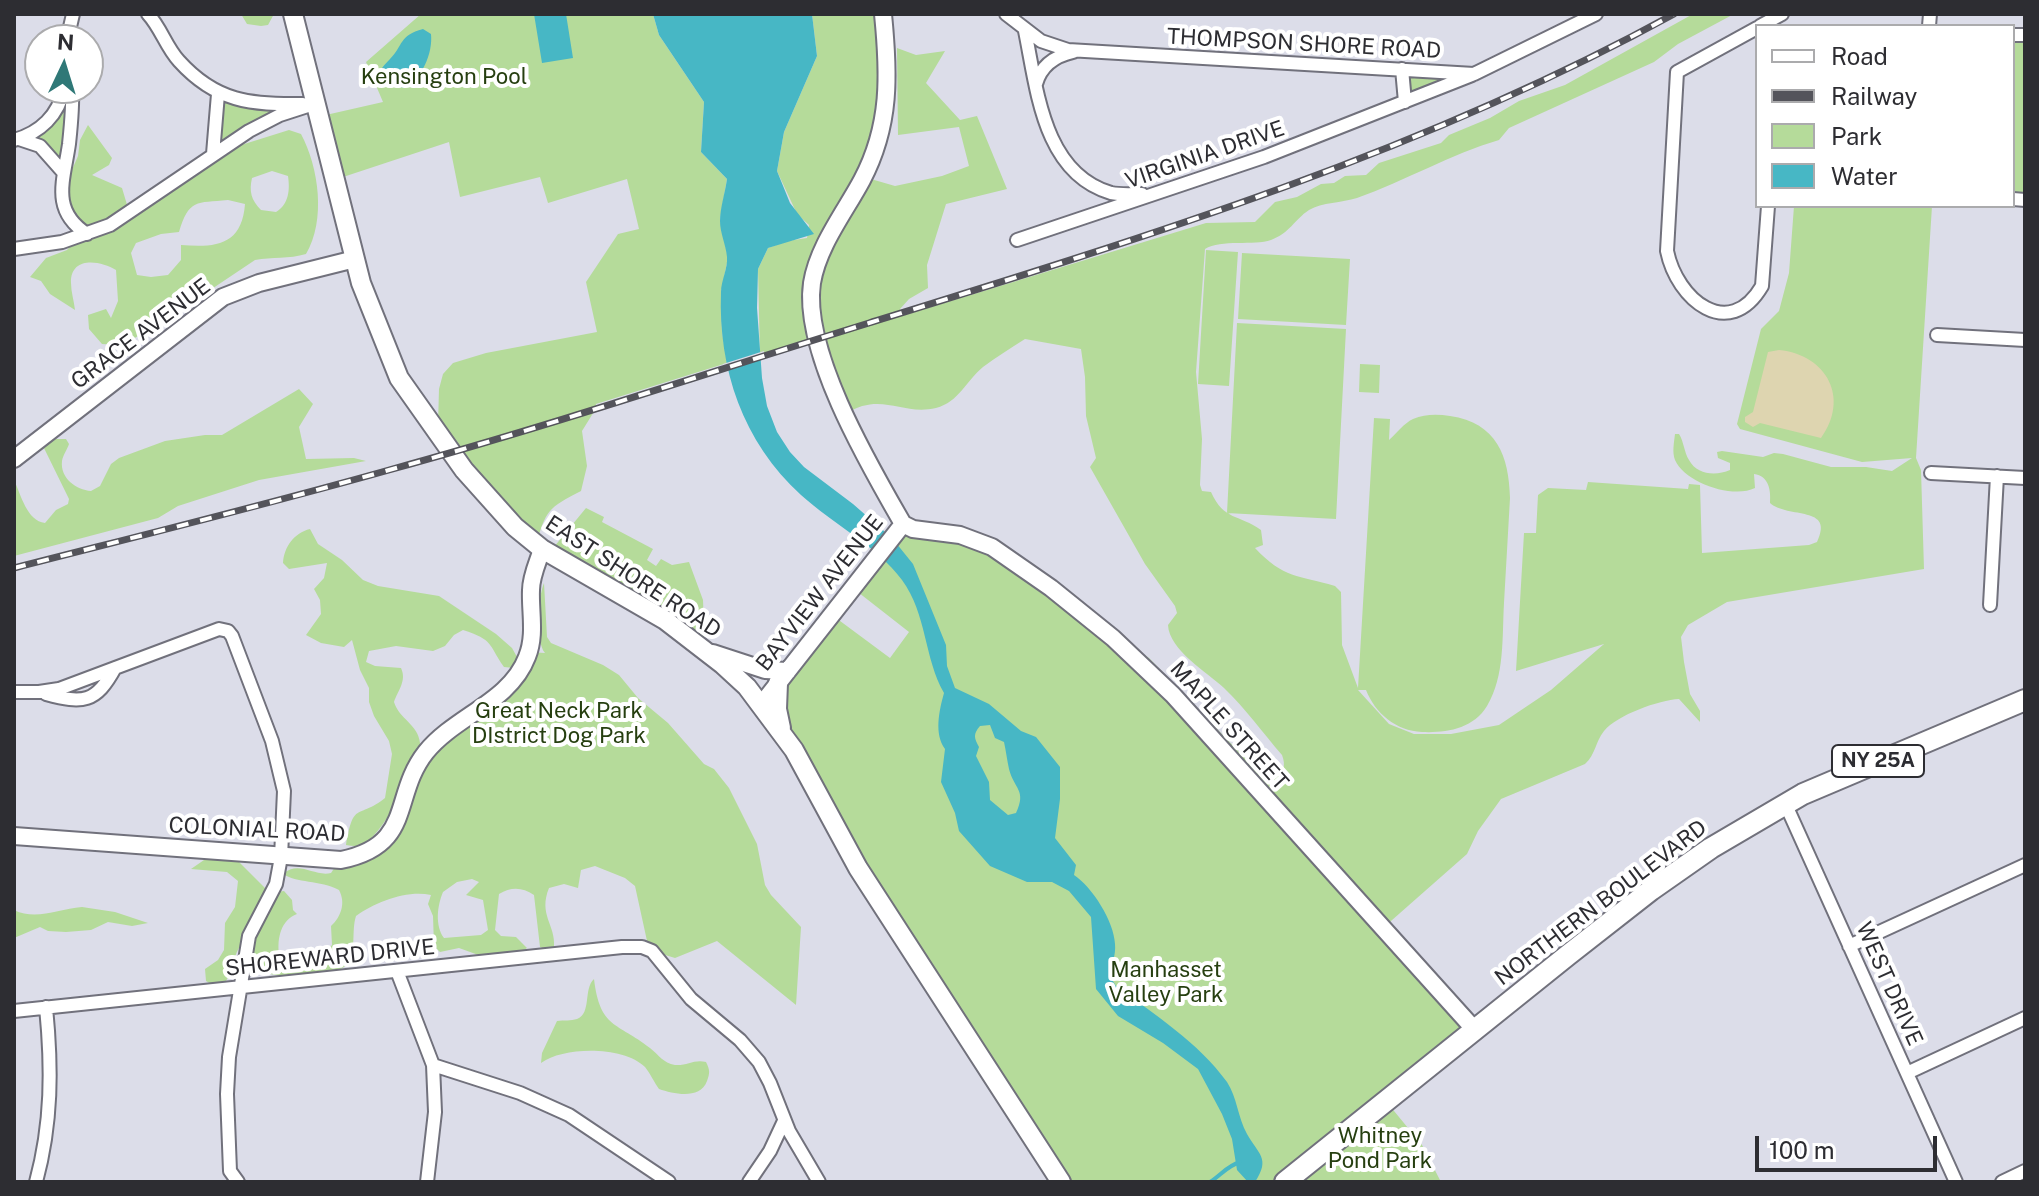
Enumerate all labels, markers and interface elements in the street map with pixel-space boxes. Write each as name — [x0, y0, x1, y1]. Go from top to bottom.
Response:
north arrow — [24, 24, 104, 104]
street label: THOMPSON SHORE ROAD — [1166, 24, 1442, 64]
legend — [1755, 24, 2015, 208]
text: N — [56, 28, 75, 56]
text: Road — [1831, 42, 1888, 70]
park label: Kensington Pool — [361, 64, 527, 90]
text: Railway — [1831, 82, 1917, 110]
street label: VIRGINIA DRIVE — [1122, 115, 1288, 195]
text: Park — [1831, 122, 1882, 150]
text: Water — [1831, 162, 1898, 190]
street label: GRACE AVENUE — [66, 273, 216, 395]
street label: EAST SHORE ROAD — [540, 510, 726, 644]
street label: BAYVIEW AVENUE — [751, 510, 889, 676]
street label: MAPLE STREET — [1164, 656, 1294, 796]
park label: Great Neck Park DIstrict Dog Park — [472, 698, 646, 750]
road number: NY 25A — [1832, 745, 1924, 777]
street label: COLONIAL ROAD — [168, 812, 346, 848]
street label: NORTHERN BOULEVARD — [1490, 815, 1712, 991]
street label: WEST DRIVE — [1850, 918, 1928, 1050]
street label: SHOREWARD DRIVE — [224, 934, 436, 982]
park label: Manhasset Valley Park — [1109, 957, 1223, 1008]
scale bar — [1759, 1120, 1941, 1170]
park label: Whitney Pond Park — [1328, 1123, 1432, 1174]
text: 100 m — [1769, 1136, 1835, 1164]

